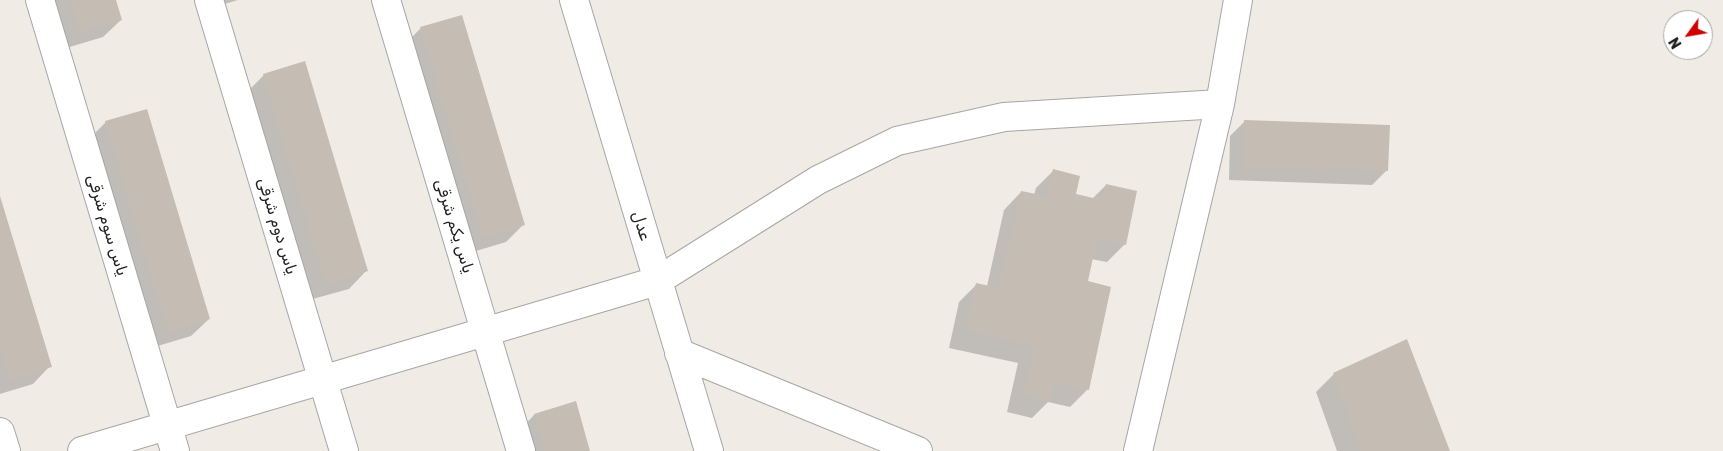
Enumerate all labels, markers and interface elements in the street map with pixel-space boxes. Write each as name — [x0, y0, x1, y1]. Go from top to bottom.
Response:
north arrow — [1663, 10, 1713, 60]
text: N — [1666, 34, 1686, 51]
street label: یاس سوم شرقی — [82, 172, 132, 278]
street label: یاس دوم شرقی — [253, 175, 301, 277]
street label: یاس یکم شرقی — [431, 177, 477, 275]
street label: عدل — [627, 209, 655, 243]

